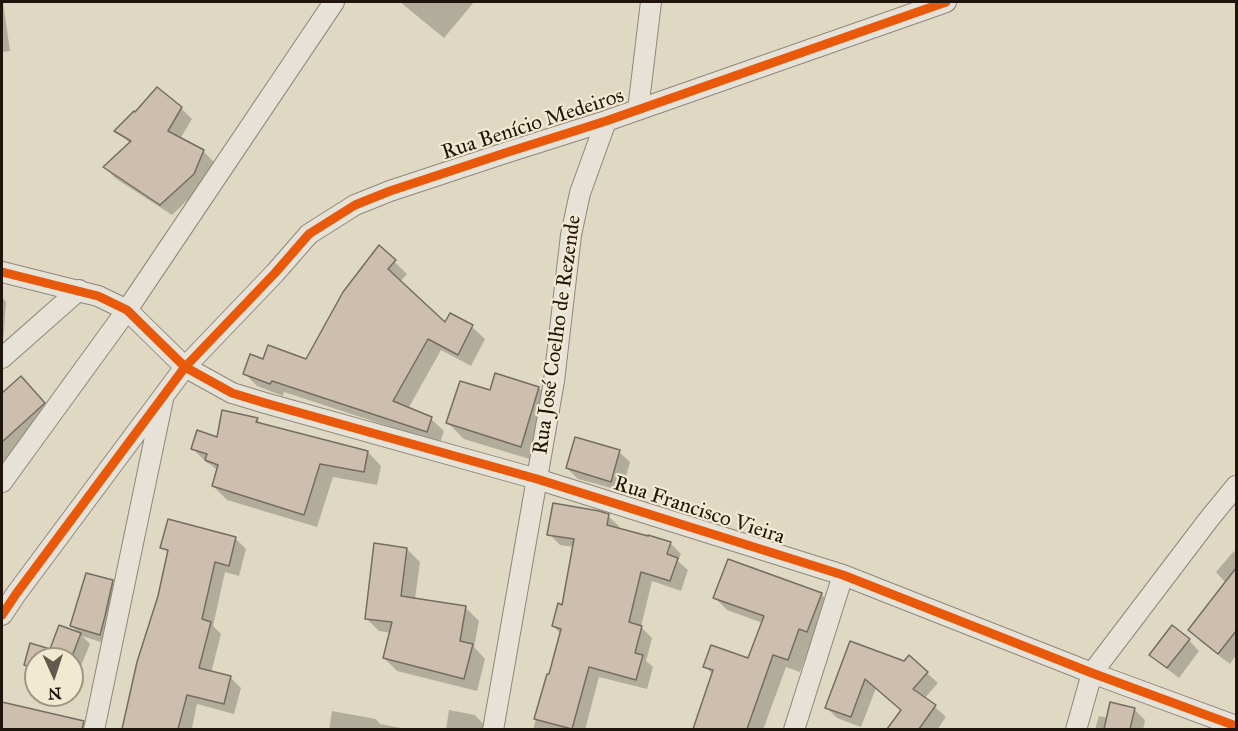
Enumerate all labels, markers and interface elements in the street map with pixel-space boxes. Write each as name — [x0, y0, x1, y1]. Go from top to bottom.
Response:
street label: Rua Benício Medeiros — [439, 84, 627, 166]
street label: Rua José Coelho de Rezende — [529, 214, 587, 456]
street label: Rua Francisco Vieira — [610, 471, 788, 551]
north arrow — [24, 647, 84, 707]
text: N — [48, 684, 62, 703]

